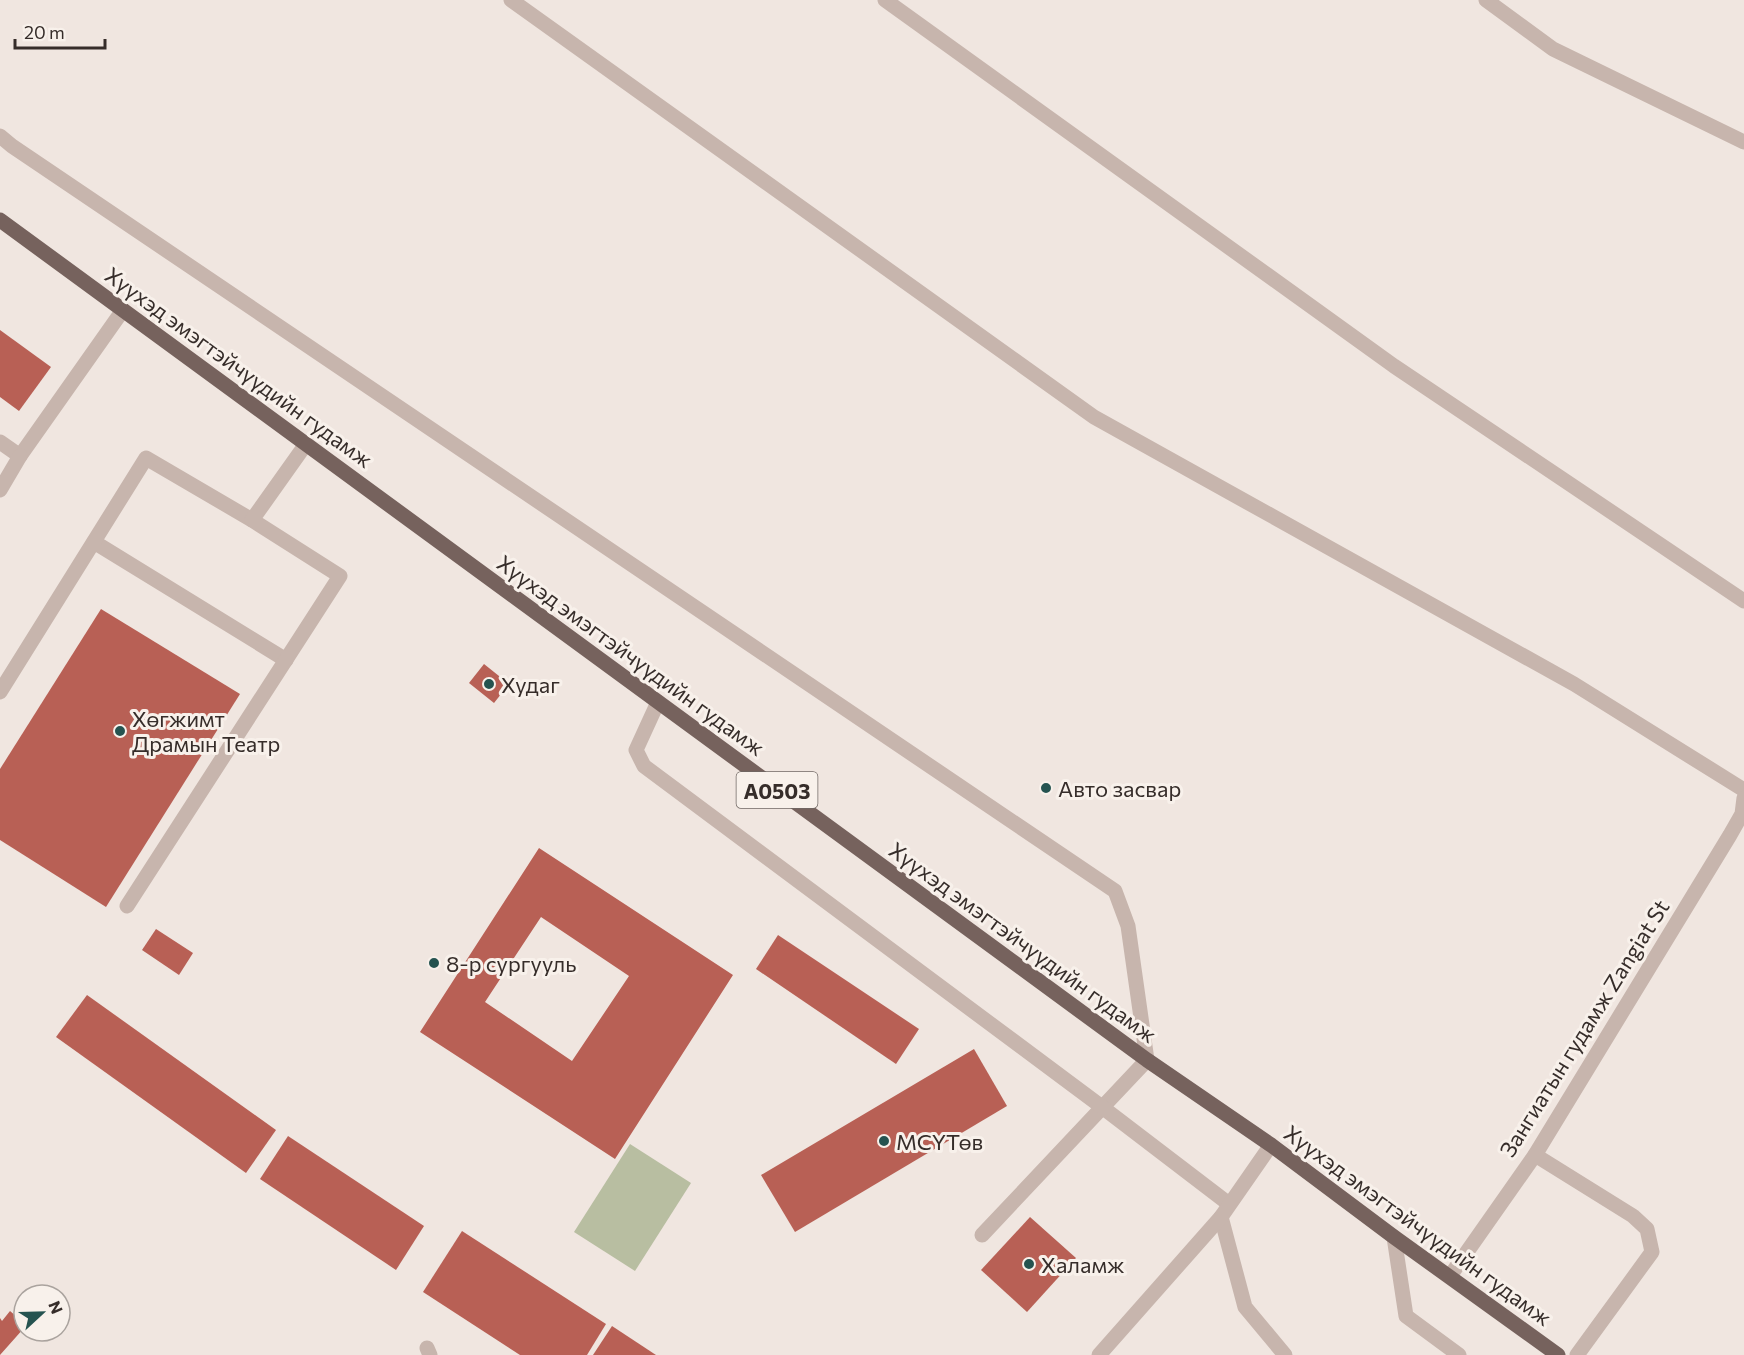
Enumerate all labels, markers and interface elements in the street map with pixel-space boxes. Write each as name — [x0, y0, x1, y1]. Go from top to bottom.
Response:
scale bar — [15, 12, 105, 50]
text: 20 m — [24, 21, 65, 43]
street label: Хүүхэд эмэгтэйчүүдийн гудамж — [100, 261, 378, 473]
street label: Хүүхэд эмэгтэйчүүдийн гудамж — [492, 549, 770, 761]
place label: Худаг — [501, 671, 560, 698]
marker: Худаг — [482, 677, 496, 691]
place label: Хөгжимт Драмын Театр — [132, 705, 280, 757]
marker: Хөгжимт Драмын Театр — [113, 724, 127, 738]
road number: A0503 — [736, 772, 818, 808]
place label: Авто засвар — [1058, 775, 1181, 802]
marker: Авто засвар — [1039, 781, 1053, 795]
street label: Хүүхэд эмэгтэйчүүдийн гудамж — [884, 836, 1162, 1048]
street label: Зангиатын гудамж Zangiat St — [1494, 894, 1674, 1162]
place label: 8-р сургууль — [446, 950, 577, 977]
marker: 8-р сургууль — [427, 956, 441, 970]
street label: Хүүхэд эмэгтэйчүүдийн гудамж — [1279, 1119, 1557, 1331]
place label: МСҮТөв — [896, 1128, 983, 1155]
marker: МСҮТөв — [877, 1134, 891, 1148]
place label: Халамж — [1041, 1251, 1125, 1278]
marker: Халамж — [1022, 1257, 1036, 1271]
north arrow — [12, 1283, 72, 1343]
text: N — [45, 1298, 67, 1316]

